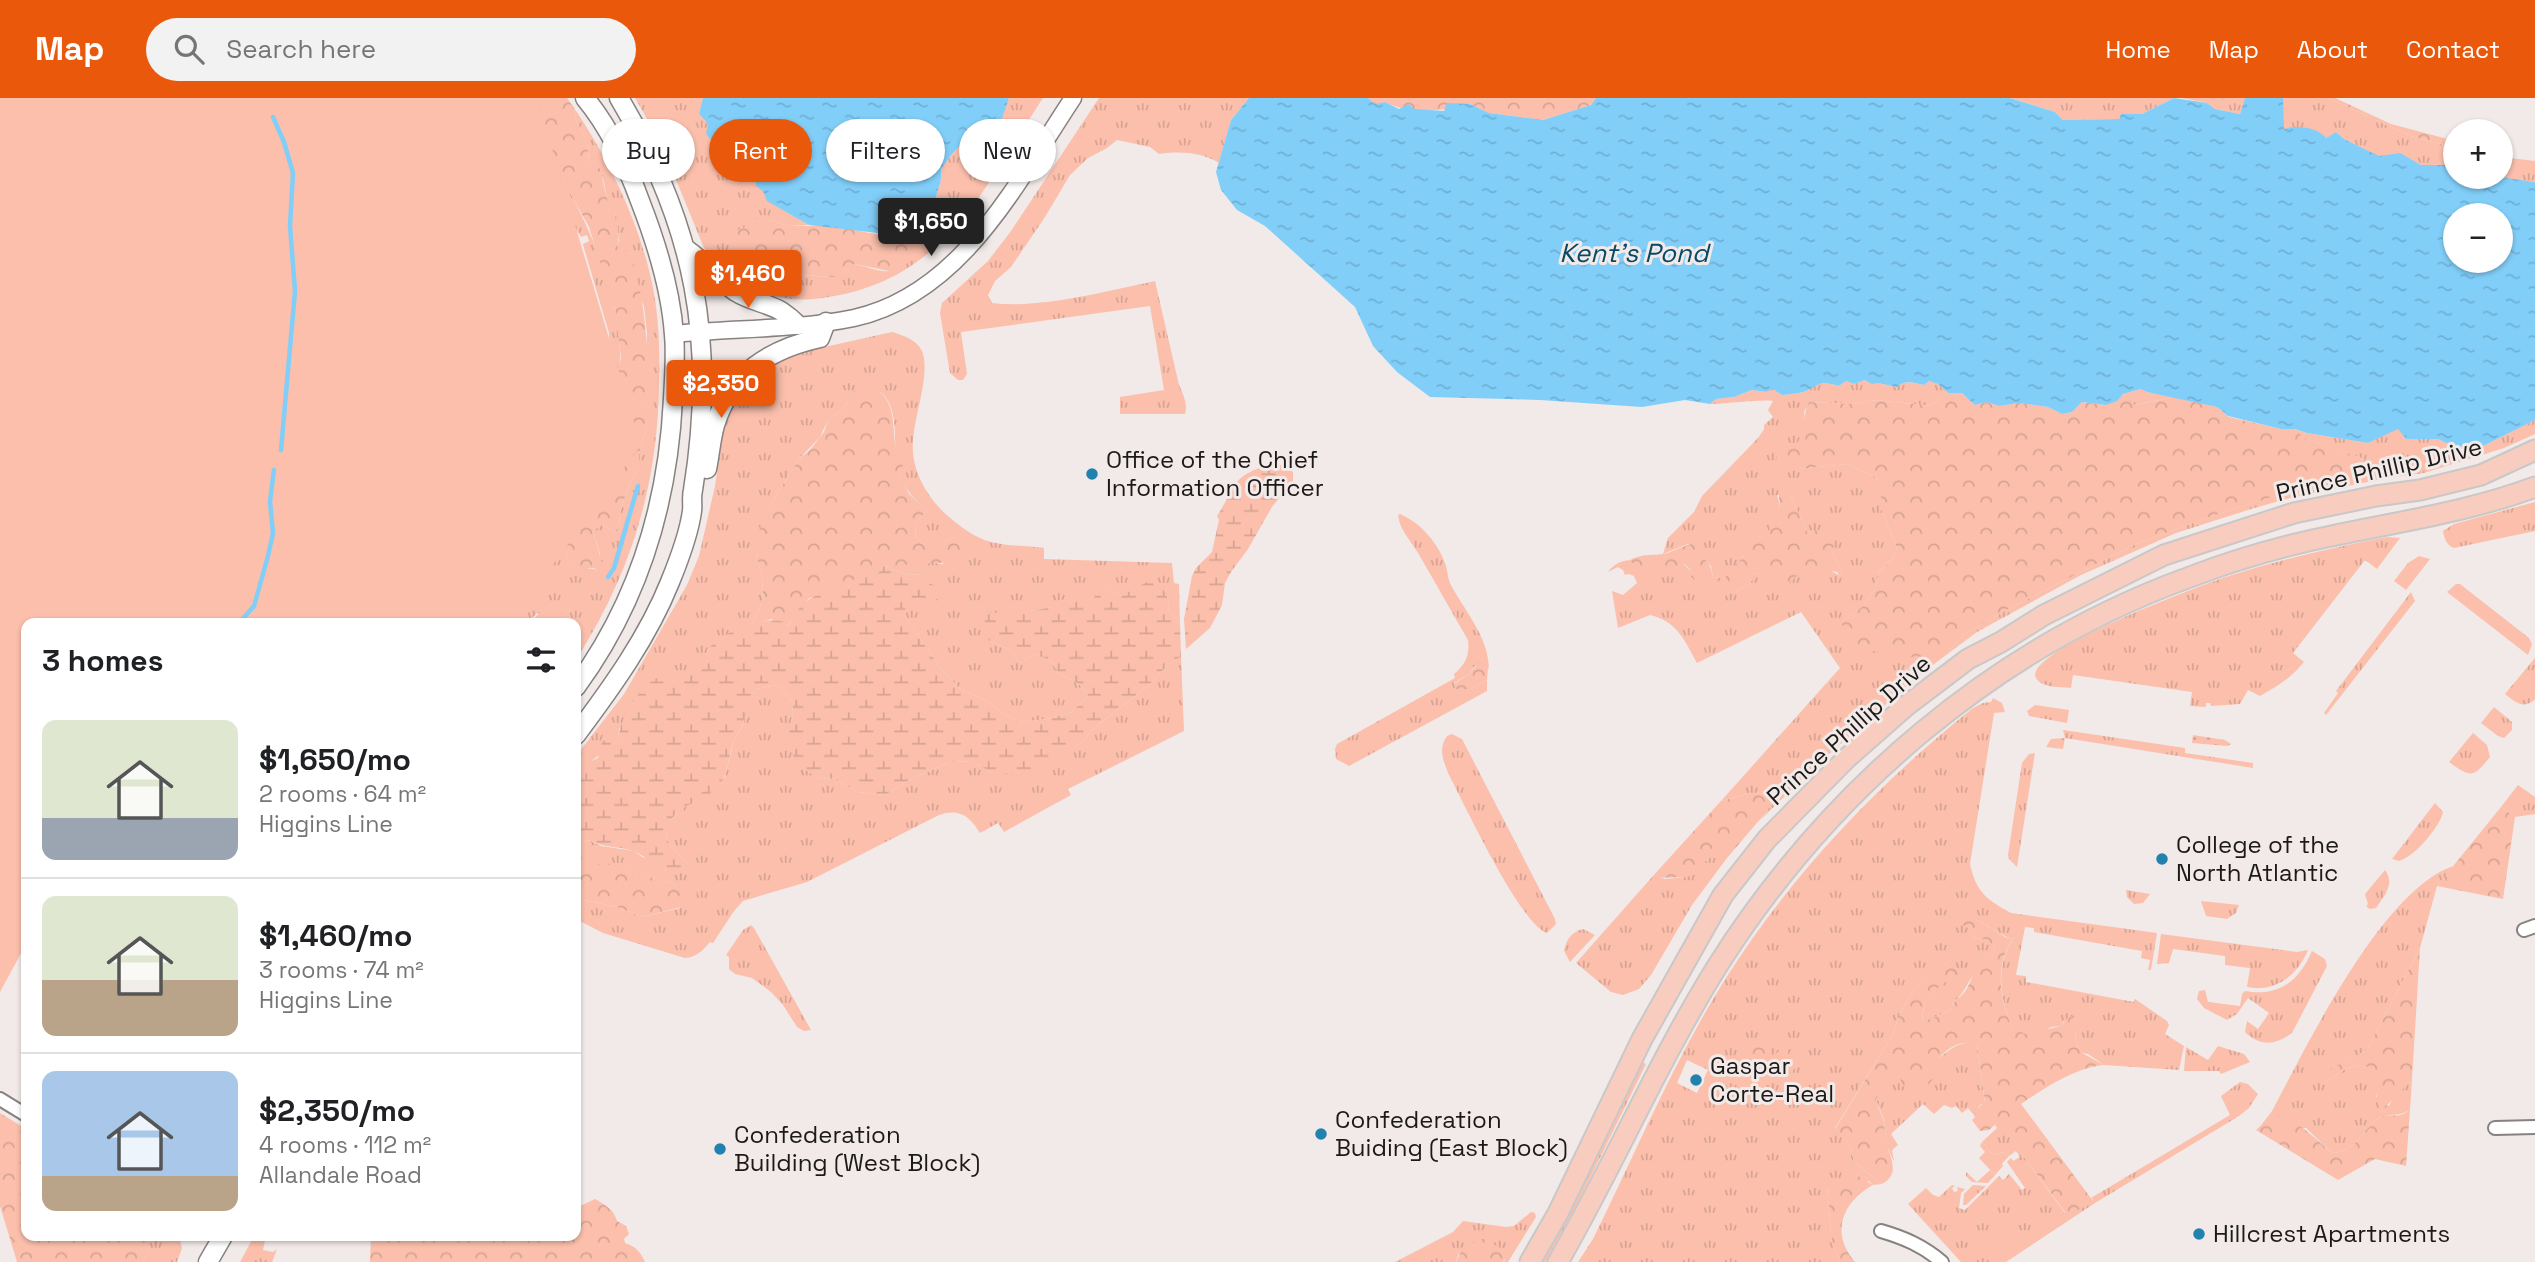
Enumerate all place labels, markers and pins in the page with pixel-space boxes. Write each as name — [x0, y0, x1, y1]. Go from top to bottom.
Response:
pin: $1,650 — [874, 198, 988, 258]
pin: $1,460 — [691, 250, 805, 310]
pin: $2,350 — [664, 360, 778, 420]
place label: Office of the Chief Information Officer — [1106, 444, 1324, 503]
marker: Office of the Chief Information Officer — [1084, 466, 1100, 482]
place label: College of the North Atlantic — [2176, 829, 2339, 888]
marker: College of the North Atlantic — [2154, 851, 2170, 867]
place label: Gaspar Corte-Real — [1710, 1050, 1834, 1109]
marker: Gaspar Corte-Real — [1688, 1072, 1704, 1088]
place label: Confederation Buiding (East Block) — [1335, 1104, 1568, 1163]
place label: Confederation Building (West Block) — [734, 1119, 980, 1178]
marker: Confederation Buiding (East Block) — [1313, 1126, 1329, 1142]
marker: Confederation Building (West Block) — [712, 1141, 728, 1157]
place label: Hillcrest Apartments — [2213, 1218, 2450, 1249]
marker: Hillcrest Apartments — [2191, 1226, 2207, 1242]

